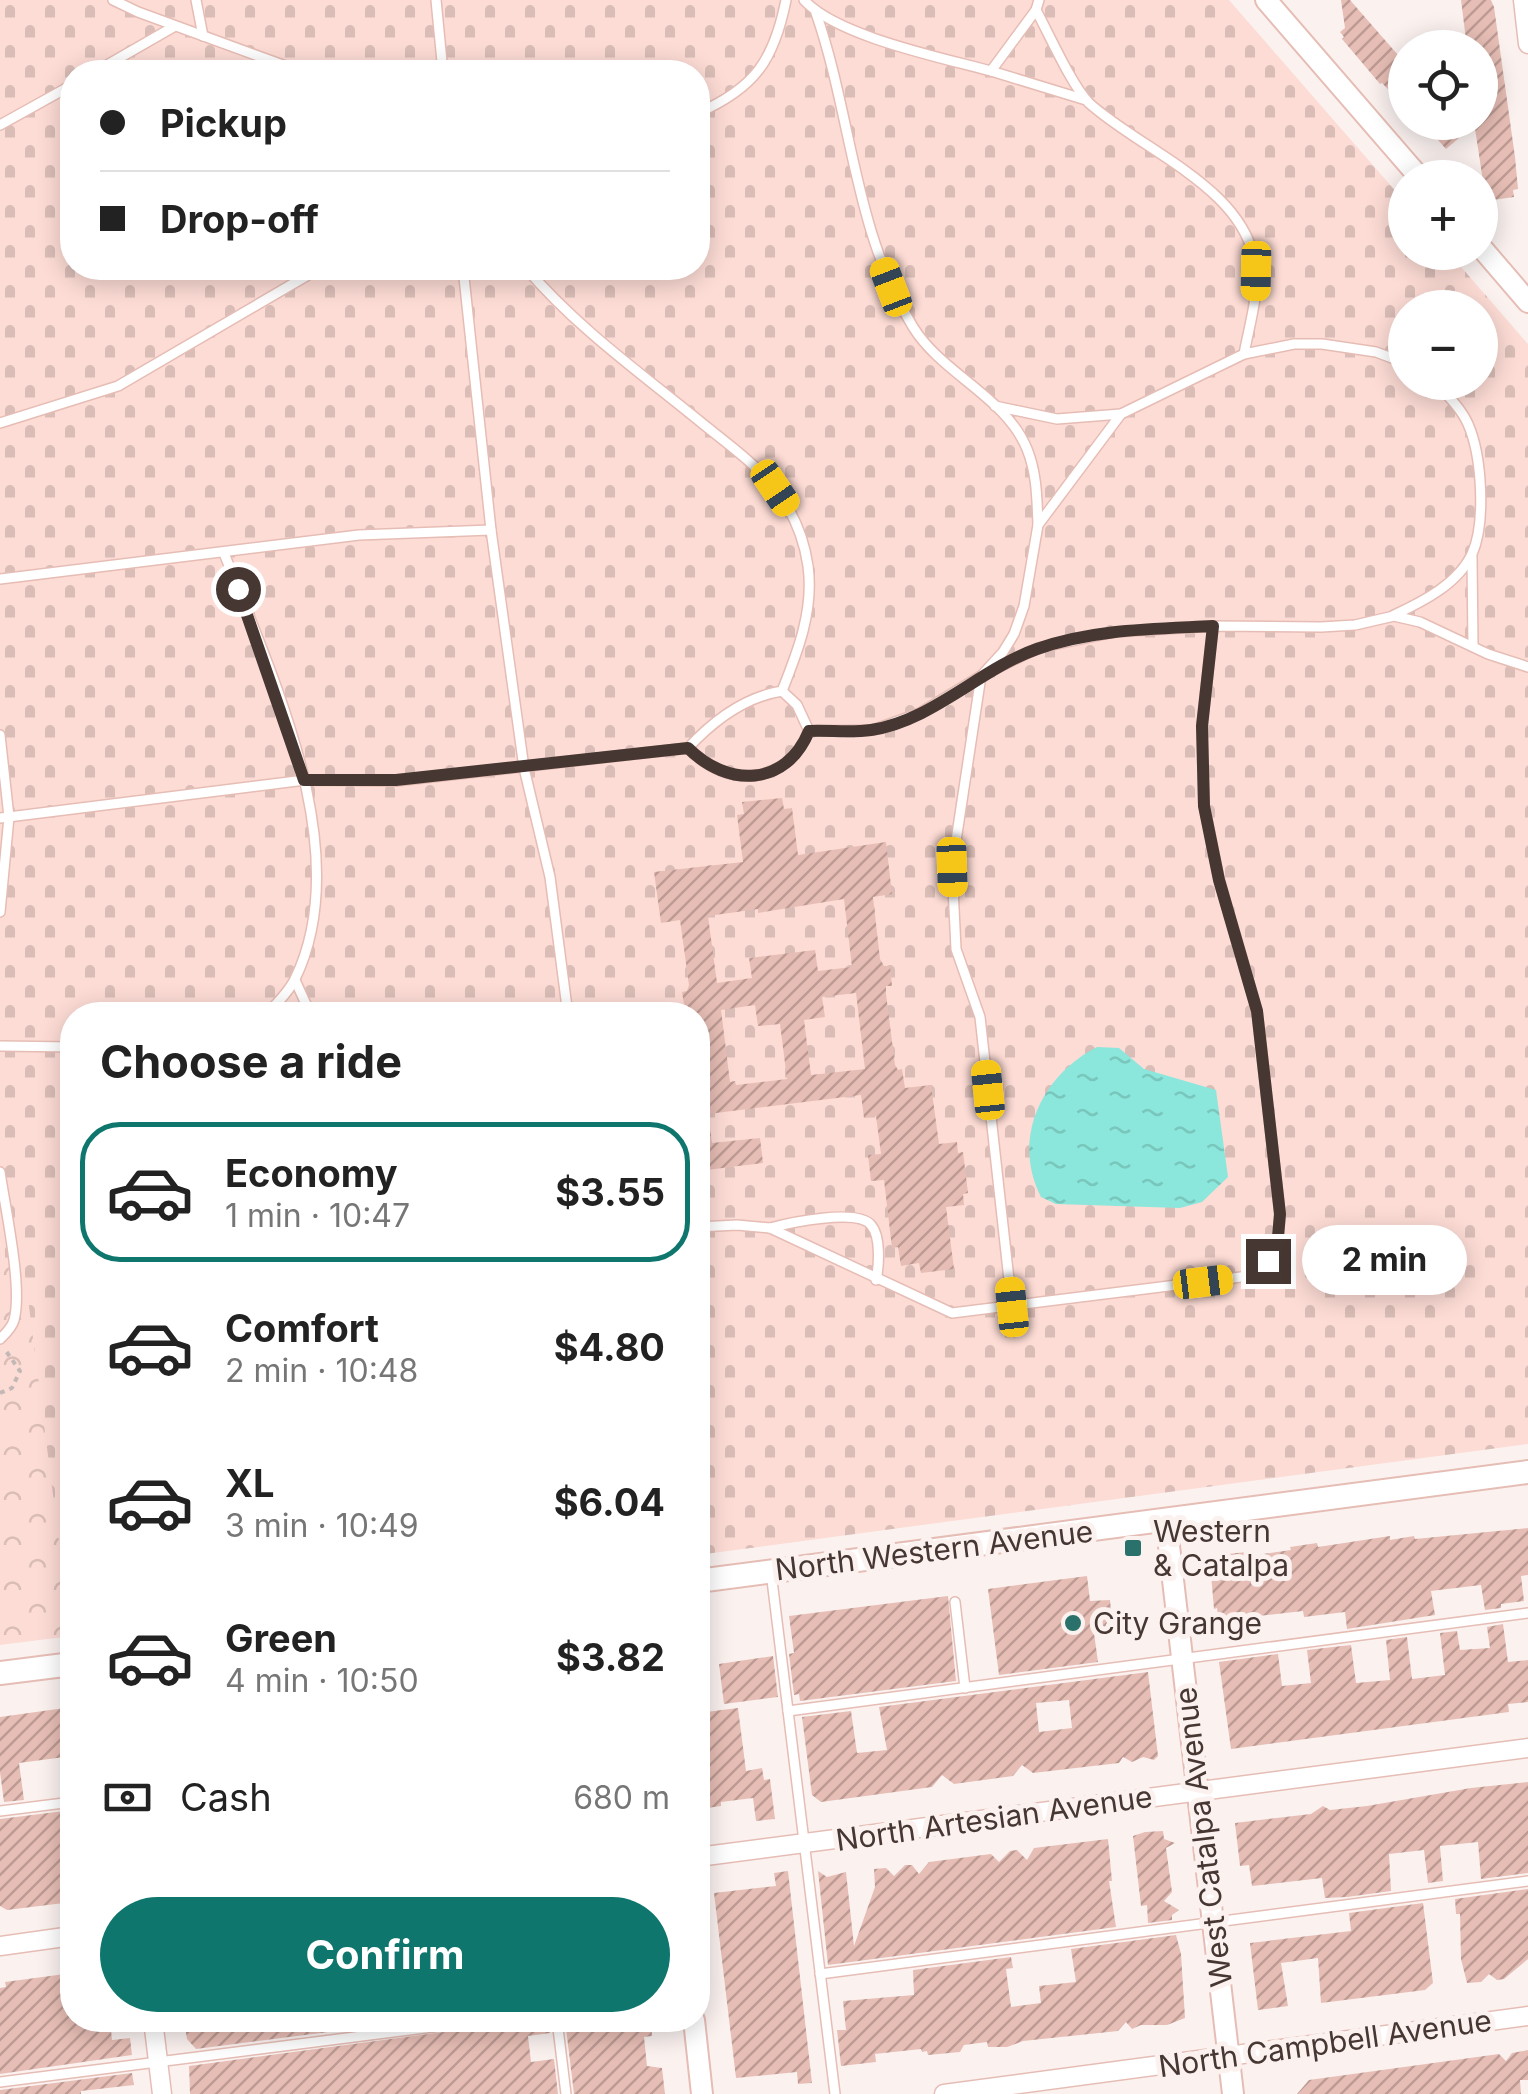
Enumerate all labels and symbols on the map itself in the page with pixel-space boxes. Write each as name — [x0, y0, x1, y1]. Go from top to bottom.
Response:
car — [1240, 241, 1272, 301]
car — [866, 254, 916, 320]
car — [746, 455, 804, 521]
route start — [216, 567, 261, 612]
car — [936, 836, 968, 898]
car — [970, 1059, 1006, 1121]
callout: 2 min — [1303, 1226, 1468, 1296]
route end — [1246, 1239, 1291, 1284]
car — [1171, 1263, 1235, 1301]
car — [994, 1276, 1030, 1338]
street label: North Western Avenue — [773, 1513, 1095, 1587]
place label: Western & Catalpa — [1153, 1513, 1289, 1583]
marker: Western & Catalpa — [1122, 1537, 1144, 1559]
place label: City Grange — [1093, 1605, 1262, 1641]
marker: City Grange — [1062, 1612, 1084, 1634]
street label: West Catalpa Avenue — [1167, 1685, 1239, 1989]
street label: North Artesian Avenue — [833, 1778, 1155, 1858]
street label: North Campbell Avenue — [1156, 2002, 1494, 2084]

